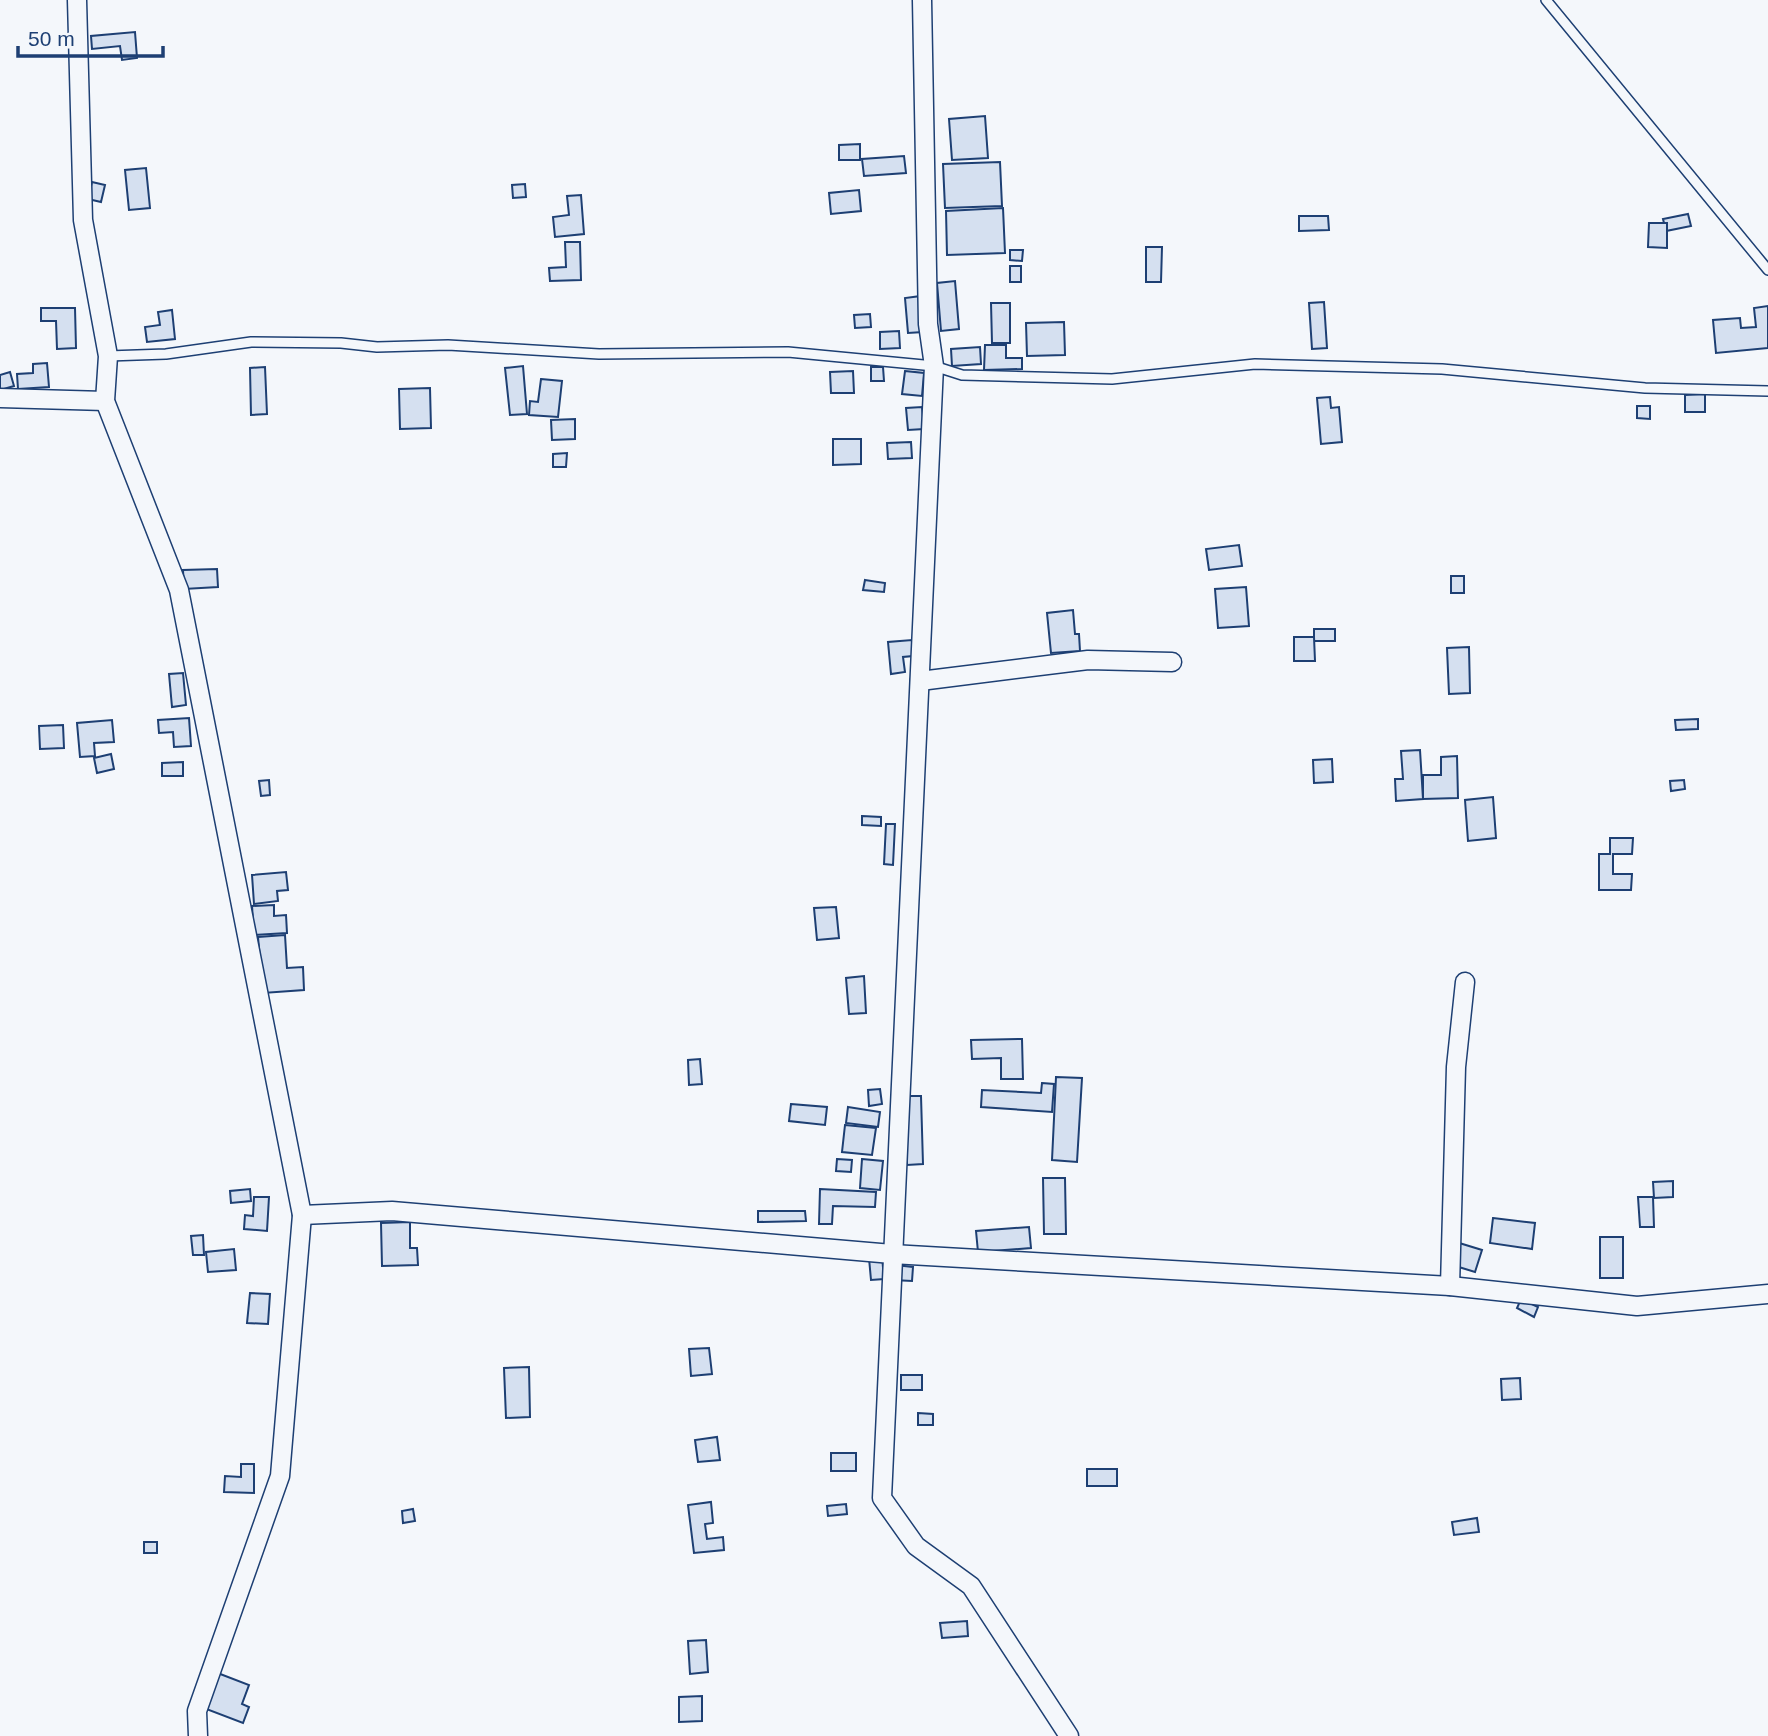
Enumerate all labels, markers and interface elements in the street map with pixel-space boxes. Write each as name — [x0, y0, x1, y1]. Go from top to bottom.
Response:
scale bar — [18, 14, 163, 58]
text: 50 m — [28, 27, 75, 50]

